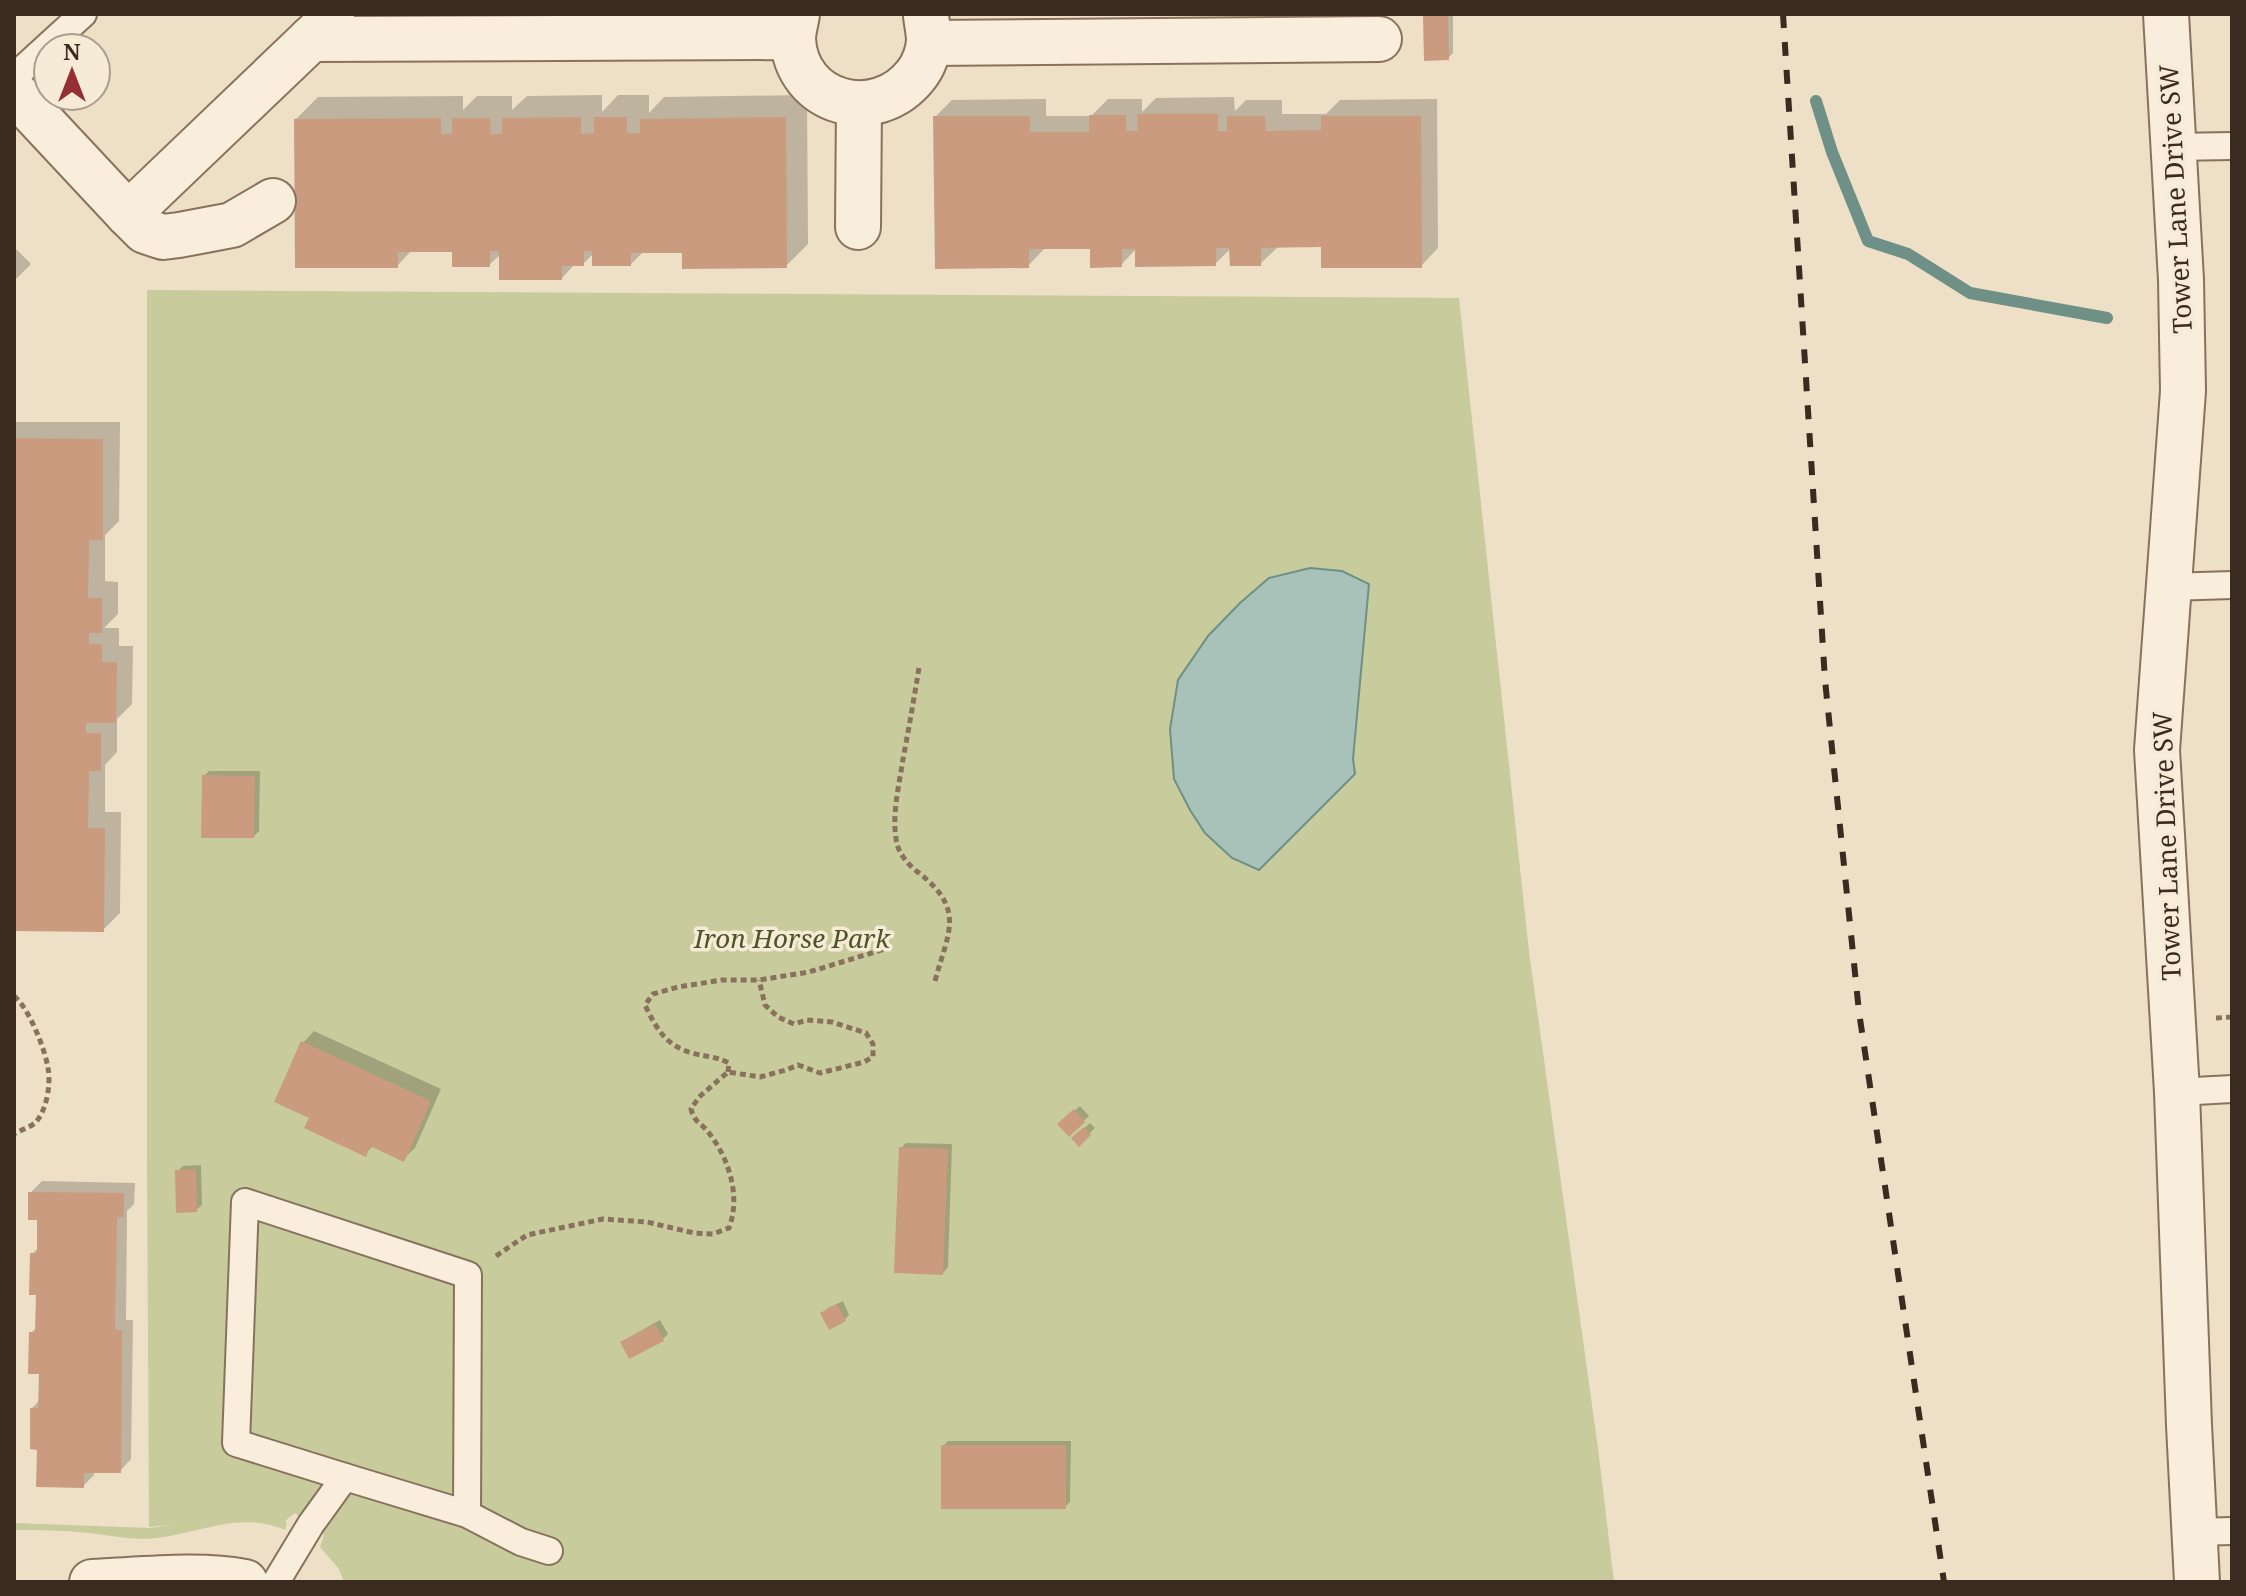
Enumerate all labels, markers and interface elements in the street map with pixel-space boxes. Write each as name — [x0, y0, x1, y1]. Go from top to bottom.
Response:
north arrow — [32, 32, 112, 112]
text: N — [63, 36, 81, 66]
street label: Tower Lane Drive SW — [2150, 64, 2200, 334]
street label: Tower Lane Drive SW — [2143, 711, 2189, 981]
park label: Iron Horse Park — [693, 920, 891, 956]

